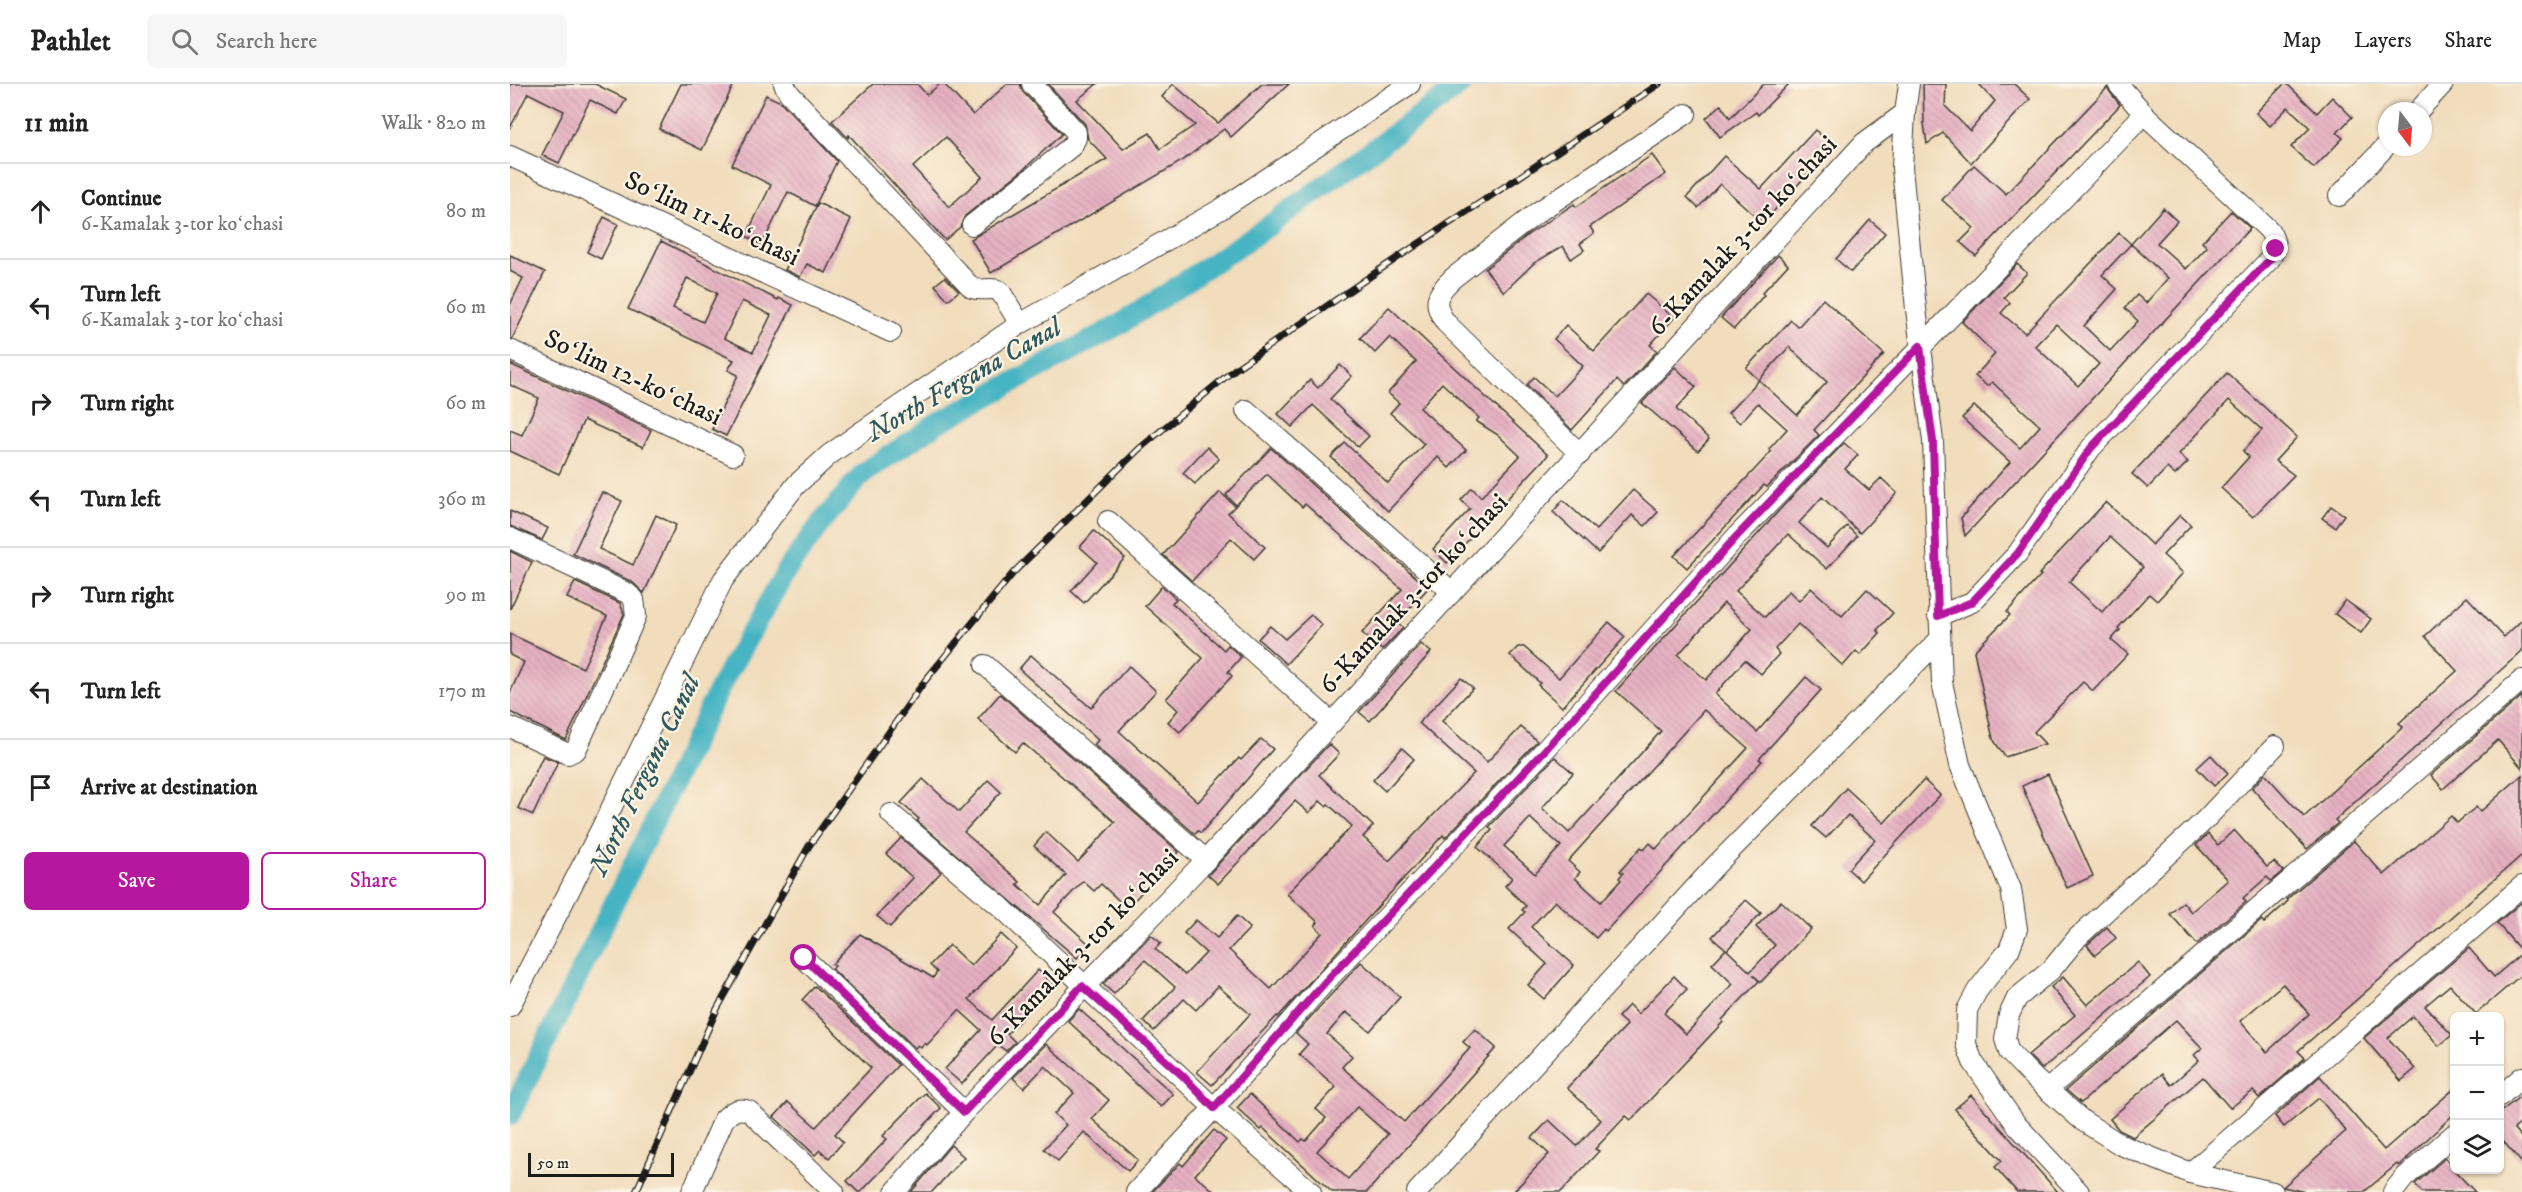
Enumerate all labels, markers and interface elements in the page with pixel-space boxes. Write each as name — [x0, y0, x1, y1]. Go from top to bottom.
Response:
search box — [147, 14, 567, 68]
text: Pathlet — [30, 24, 111, 59]
icon: search — [168, 25, 201, 58]
text: Search here — [216, 28, 317, 55]
text: Map — [2282, 28, 2321, 54]
text: Layers — [2354, 28, 2412, 54]
text: Share — [2445, 28, 2492, 54]
north arrow — [2378, 102, 2432, 156]
text: 11 min — [24, 107, 89, 140]
text: Walk · 820 m — [381, 111, 486, 136]
street label: 6-Kamalak 3-tor koʻchasi — [1641, 129, 1845, 343]
street label: Soʻlim 11-koʻchasi — [619, 164, 805, 274]
text: Continue — [81, 185, 162, 212]
icon: ahead — [24, 195, 57, 228]
text: 80 m — [446, 199, 486, 224]
text: 6-Kamalak 3-tor koʻchasi — [81, 212, 283, 237]
route end — [2262, 235, 2288, 261]
text: Turn left — [81, 281, 161, 308]
icon: left — [24, 291, 57, 324]
text: 60 m — [446, 295, 486, 320]
text: 6-Kamalak 3-tor koʻchasi — [81, 308, 283, 333]
water label: North Fergana Canal — [859, 309, 1070, 450]
street label: Soʻlim 12-koʻchasi — [539, 322, 727, 434]
icon: right — [24, 387, 57, 420]
text: Turn right — [81, 390, 174, 417]
text: 60 m — [446, 391, 486, 416]
icon: left — [24, 483, 57, 516]
text: Turn left — [81, 486, 161, 513]
text: 360 m — [438, 487, 486, 512]
street label: 6-Kamalak 3-tor koʻchasi — [1312, 487, 1516, 701]
icon: right — [24, 579, 57, 612]
text: Turn right — [81, 582, 174, 609]
text: 90 m — [446, 583, 486, 608]
water label: North Fergana Canal — [581, 667, 710, 883]
icon: left — [24, 675, 57, 708]
text: Turn left — [81, 678, 161, 705]
text: 170 m — [438, 679, 486, 704]
icon: arrive — [24, 771, 57, 804]
text: Arrive at destination — [81, 774, 258, 801]
street label: 6-Kamalak 3-tor koʻchasi — [980, 842, 1186, 1054]
button: Save — [24, 852, 249, 910]
button: Share — [261, 852, 486, 910]
route start — [790, 944, 816, 970]
map controls — [2450, 1012, 2504, 1174]
button: + — [2450, 1012, 2504, 1066]
button: − — [2450, 1066, 2504, 1120]
button: layers — [2450, 1120, 2504, 1174]
scale bar — [528, 1150, 674, 1178]
text: 50 m — [537, 1153, 569, 1173]

